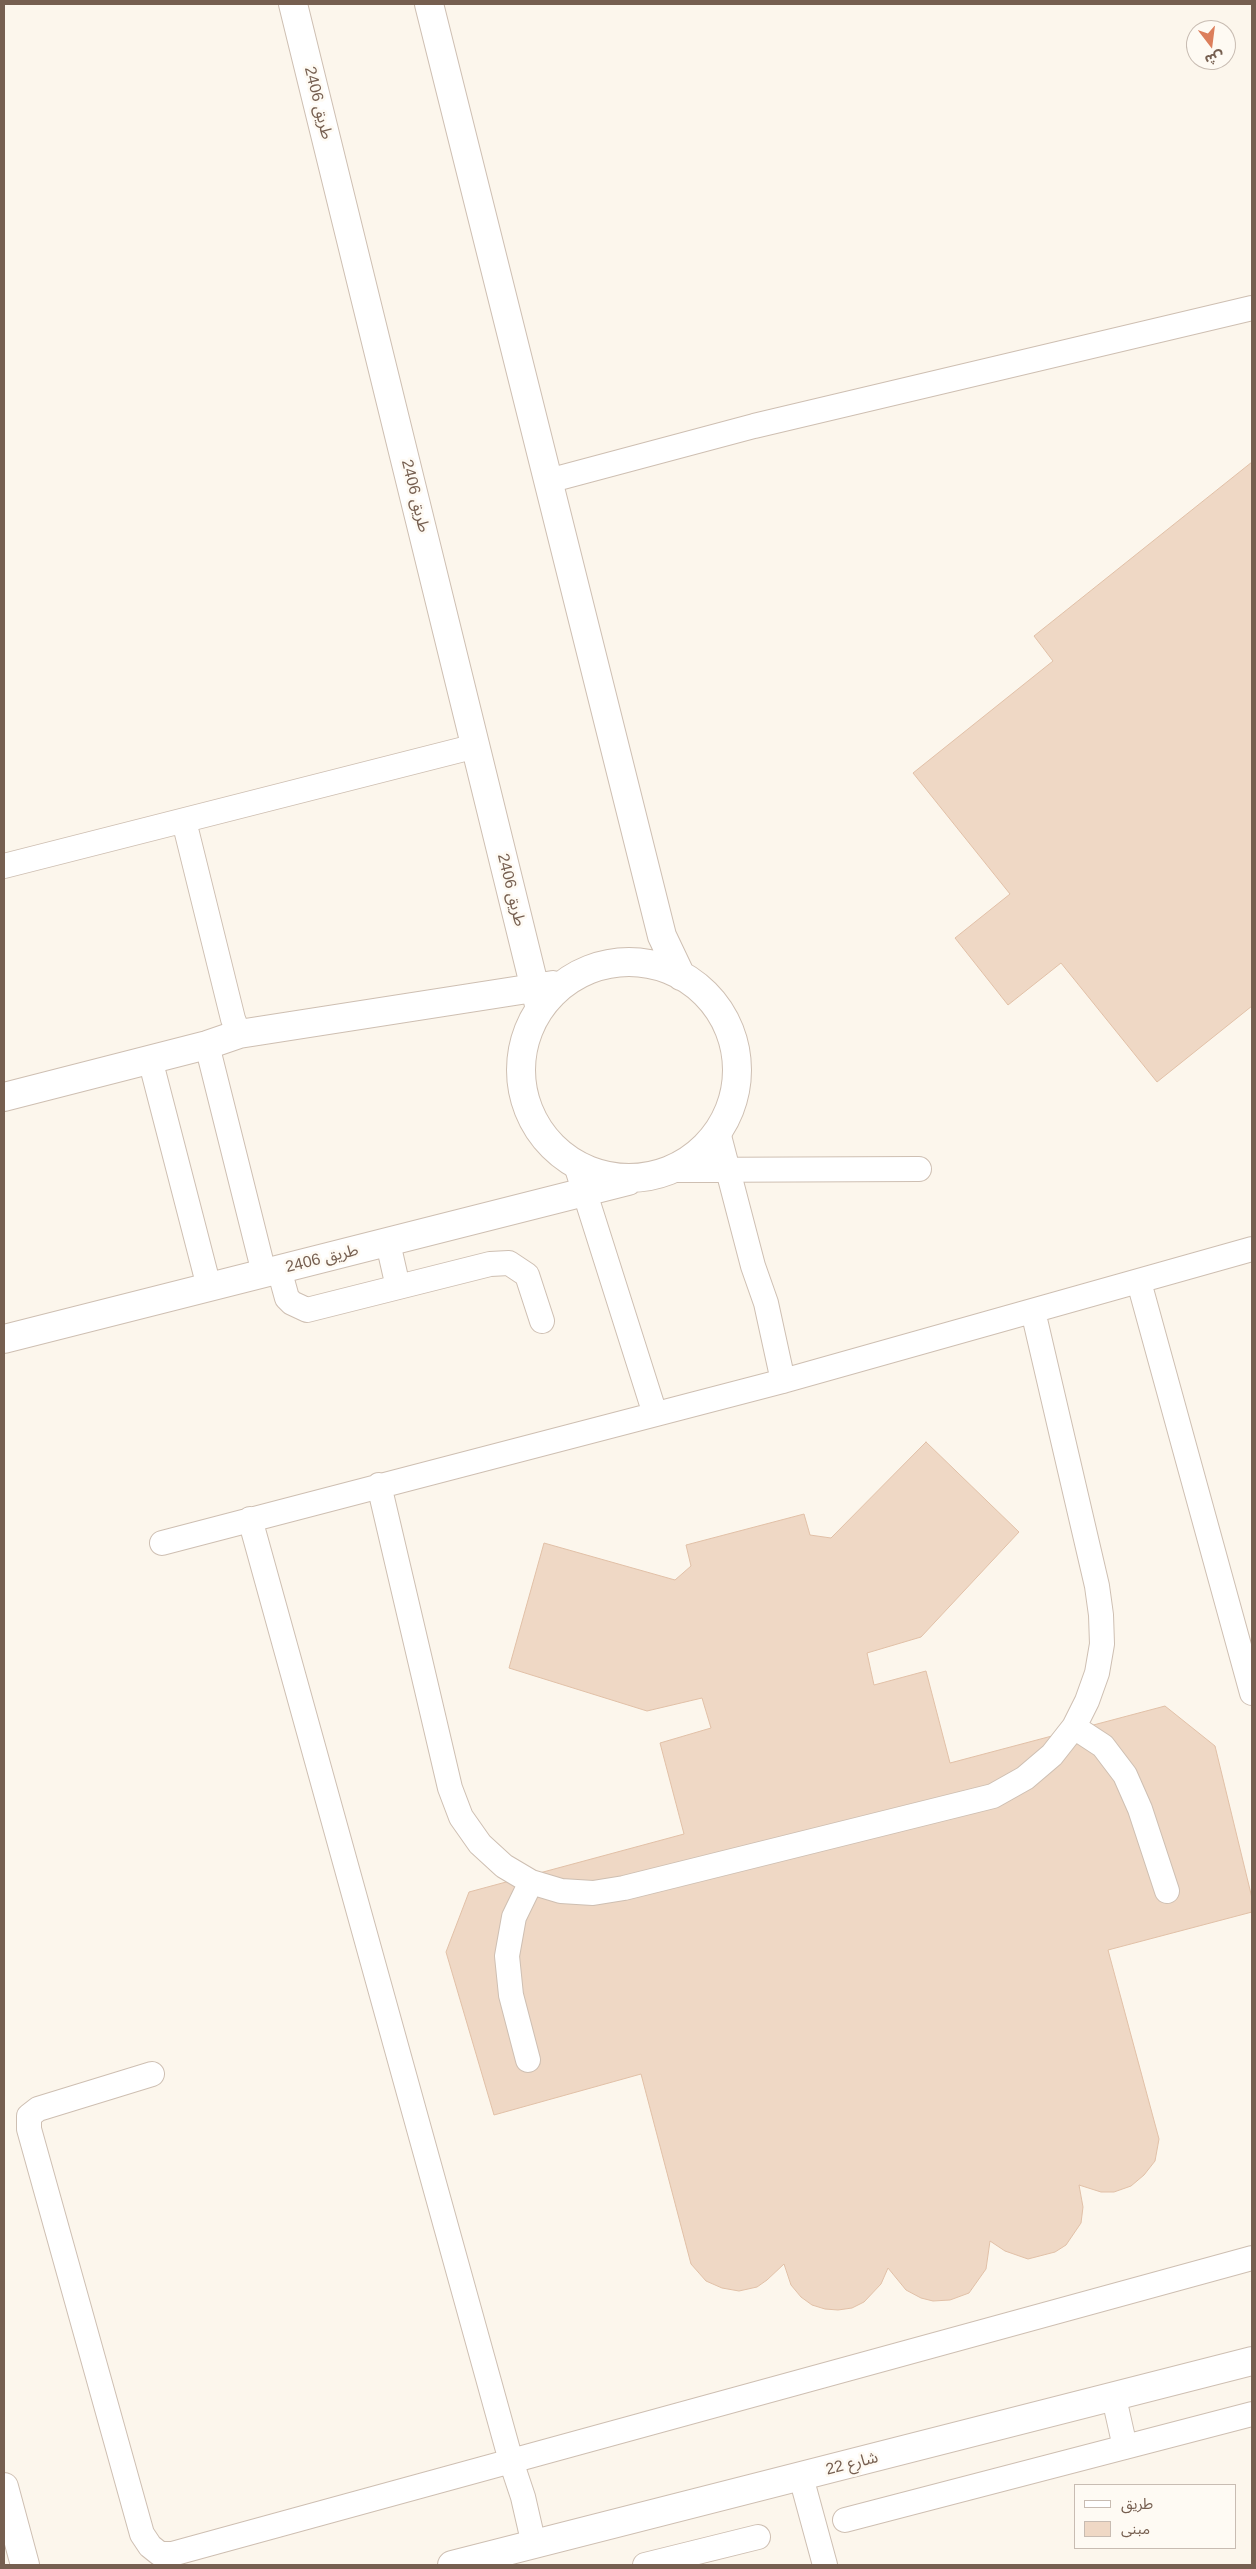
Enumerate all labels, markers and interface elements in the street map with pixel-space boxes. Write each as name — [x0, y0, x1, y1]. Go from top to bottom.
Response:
north arrow — [1186, 20, 1236, 70]
text: ش — [1203, 48, 1226, 69]
street label: طريق 2406 — [300, 65, 336, 141]
street label: طريق 2406 — [397, 458, 433, 534]
street label: طريق 2406 — [493, 852, 529, 928]
street label: طريق 2406 — [284, 1241, 360, 1277]
street label: شارع 22 — [824, 2448, 880, 2480]
legend — [1074, 2484, 1236, 2549]
text: طريق — [1121, 2495, 1153, 2512]
text: مبنى — [1121, 2520, 1150, 2537]

